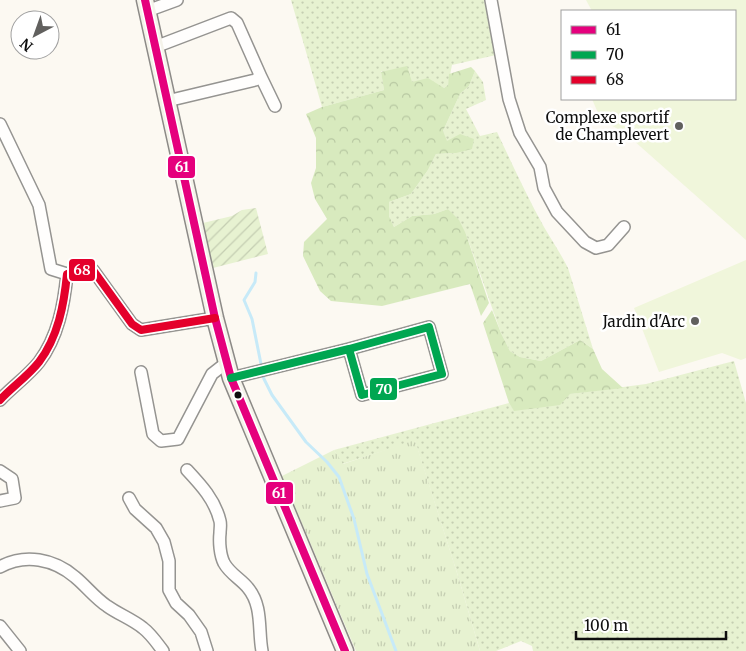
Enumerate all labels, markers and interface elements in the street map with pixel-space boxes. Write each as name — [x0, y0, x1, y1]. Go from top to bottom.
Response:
north arrow — [10, 10, 60, 60]
legend — [561, 10, 736, 100]
text: 61 — [606, 20, 621, 39]
text: N — [16, 34, 37, 55]
text: 70 — [606, 45, 624, 64]
text: 68 — [606, 70, 624, 89]
place label: Complexe sportif de Champlevert — [546, 108, 670, 144]
marker: Complexe sportif de Champlevert — [673, 120, 685, 132]
line badge: 61 — [167, 155, 196, 179]
text: 61 — [175, 158, 190, 176]
line badge: 68 — [68, 258, 96, 282]
text: 68 — [73, 261, 91, 279]
place label: Jardin d'Arc — [601, 312, 685, 331]
marker: Jardin d'Arc — [689, 315, 701, 327]
line badge: 70 — [369, 377, 398, 401]
text: 70 — [375, 380, 393, 398]
unlabelled marker — [233, 390, 243, 400]
line badge: 61 — [265, 481, 294, 505]
text: 61 — [272, 484, 287, 502]
scale bar — [576, 608, 726, 640]
text: 100 m — [584, 616, 628, 635]

